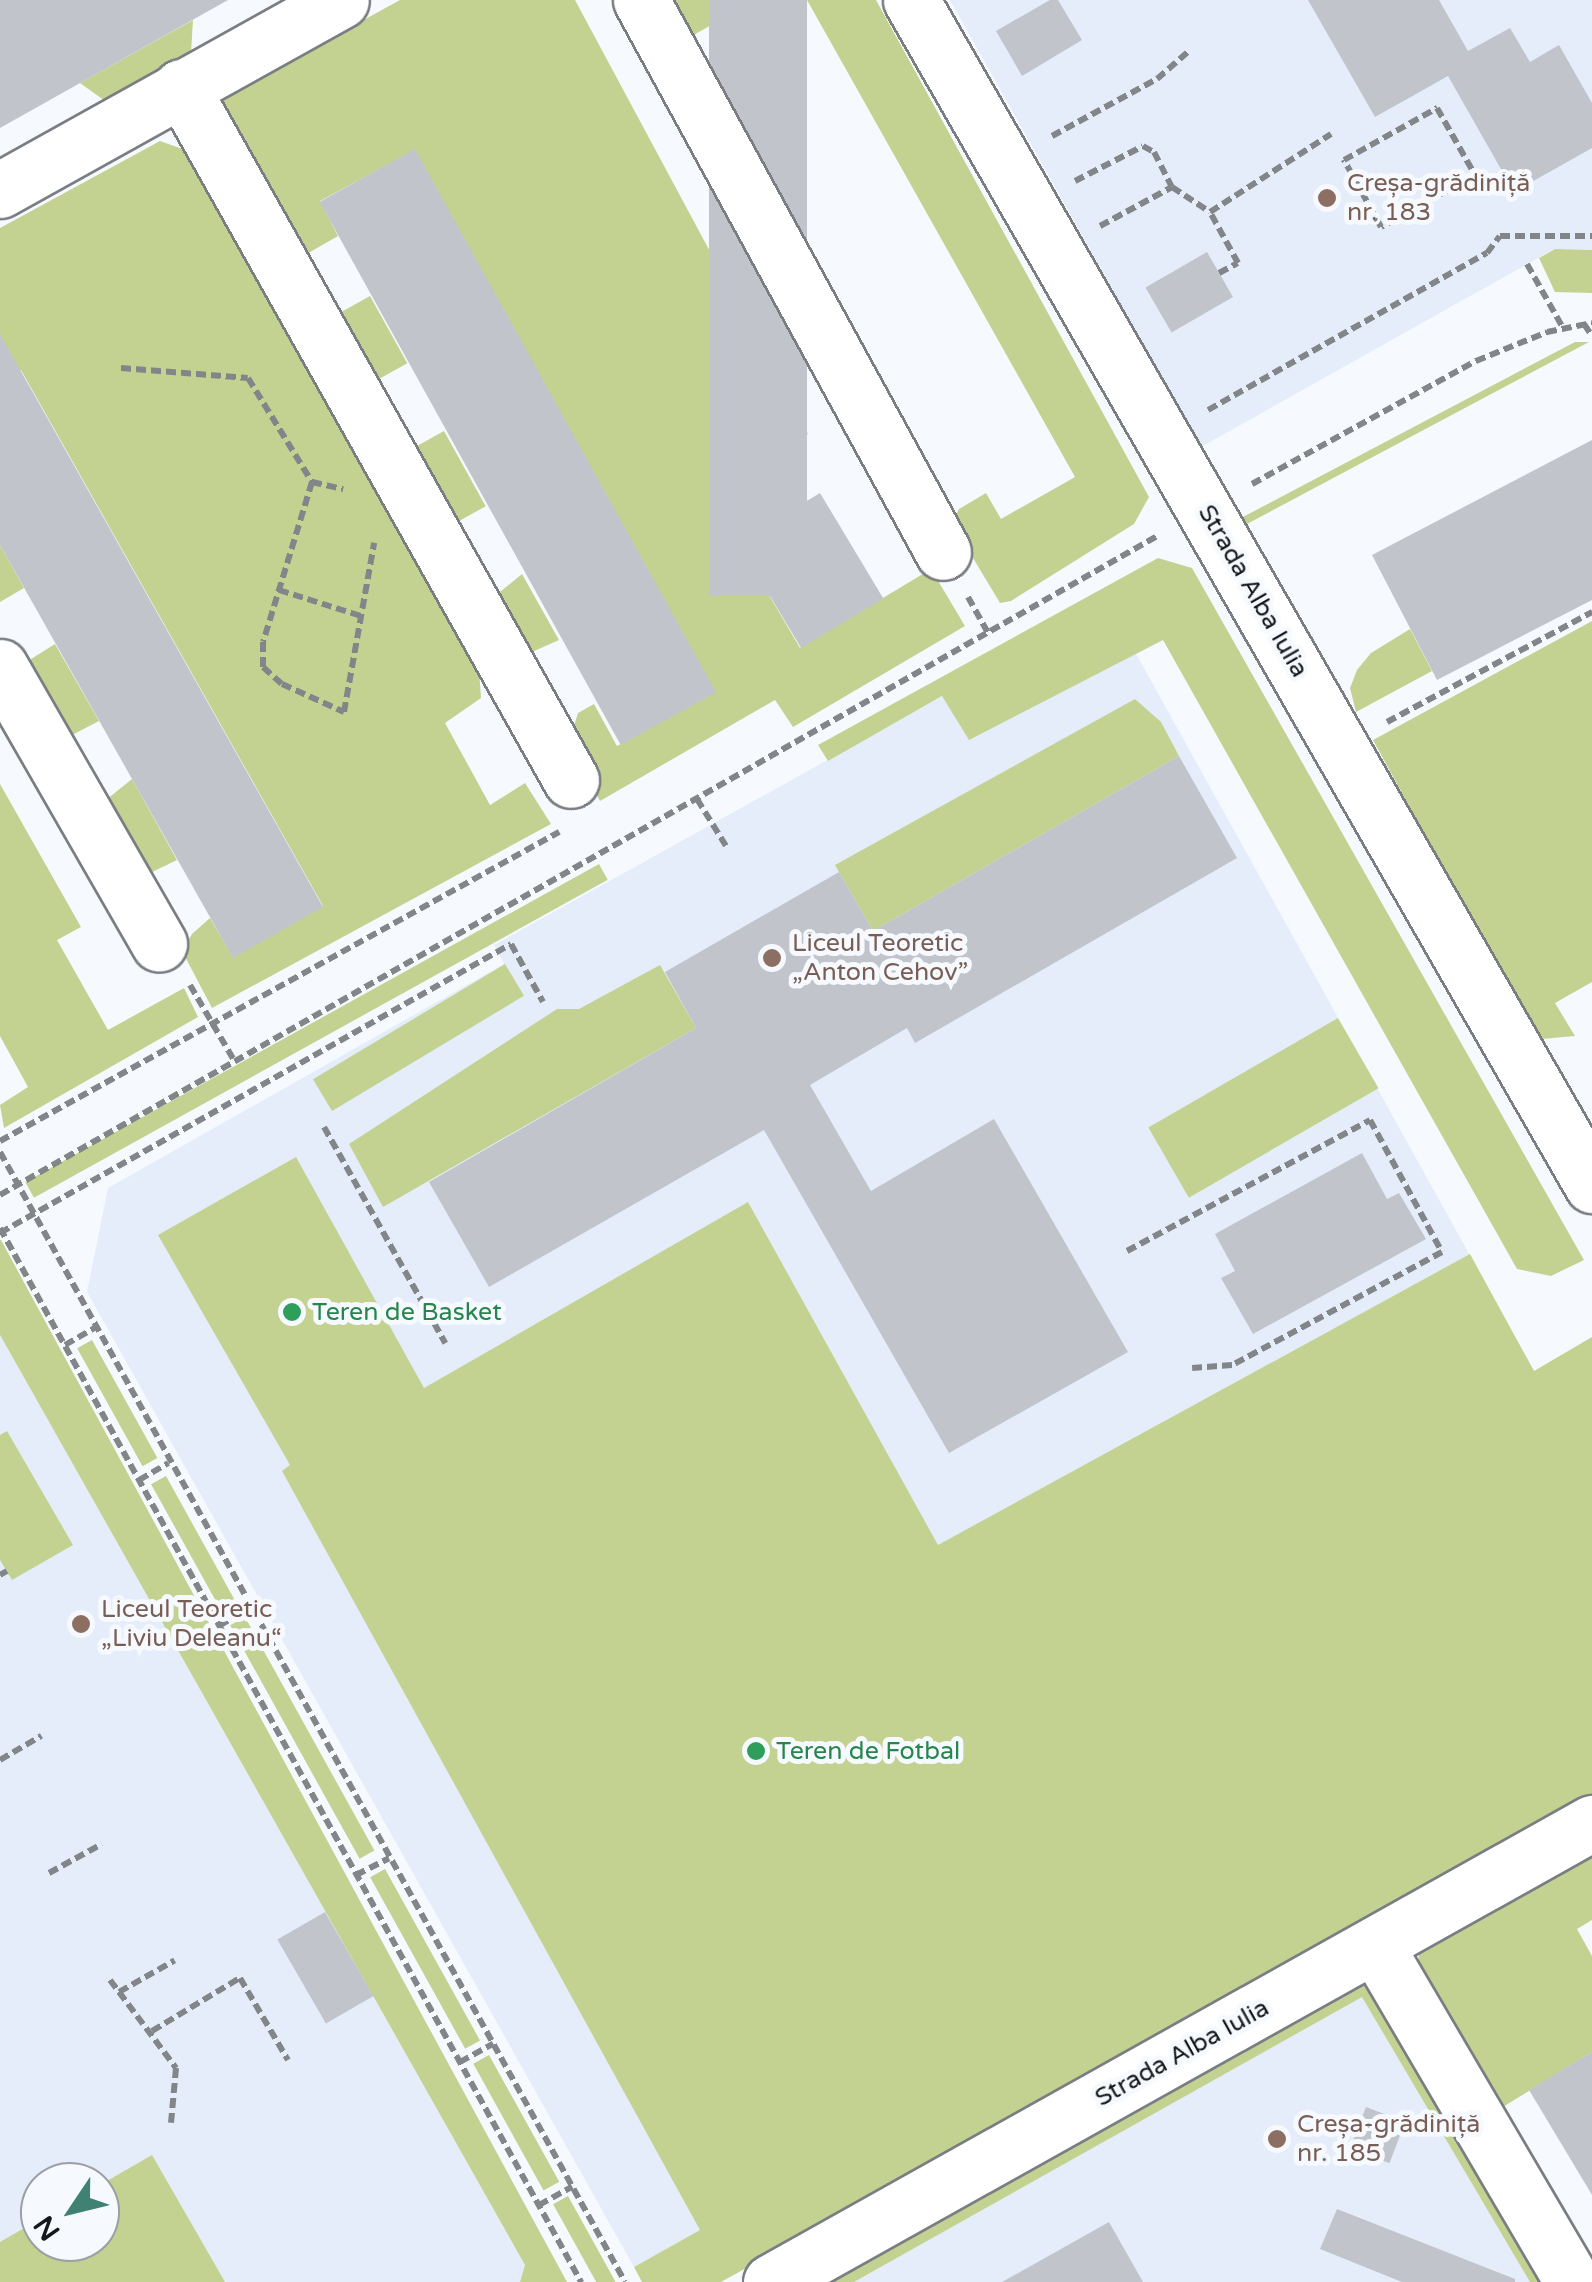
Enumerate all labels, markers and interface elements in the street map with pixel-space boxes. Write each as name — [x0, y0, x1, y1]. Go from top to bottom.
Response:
place label: Creșa-grădiniță nr. 183 — [1347, 169, 1530, 228]
marker: Creșa-grădiniță nr. 183 — [1316, 187, 1338, 209]
street label: Strada Alba Iulia — [1192, 500, 1314, 682]
place label: Liceul Teoretic „Anton Cehov” — [792, 929, 968, 988]
marker: Liceul Teoretic „Anton Cehov” — [761, 947, 783, 969]
place label: Teren de Basket — [312, 1297, 502, 1327]
marker: Teren de Basket — [281, 1301, 303, 1323]
place label: Liceul Teoretic „Liviu Deleanu“ — [101, 1595, 282, 1654]
marker: Liceul Teoretic „Liviu Deleanu“ — [70, 1613, 92, 1635]
place label: Teren de Fotbal — [776, 1736, 960, 1766]
marker: Teren de Fotbal — [745, 1740, 767, 1762]
street label: Strada Alba Iulia — [1090, 1993, 1274, 2113]
place label: Creșa-grădiniță nr. 185 — [1297, 2110, 1480, 2169]
marker: Creșa-grădiniță nr. 185 — [1266, 2128, 1288, 2150]
north arrow — [20, 2162, 120, 2262]
text: N — [27, 2209, 67, 2247]

